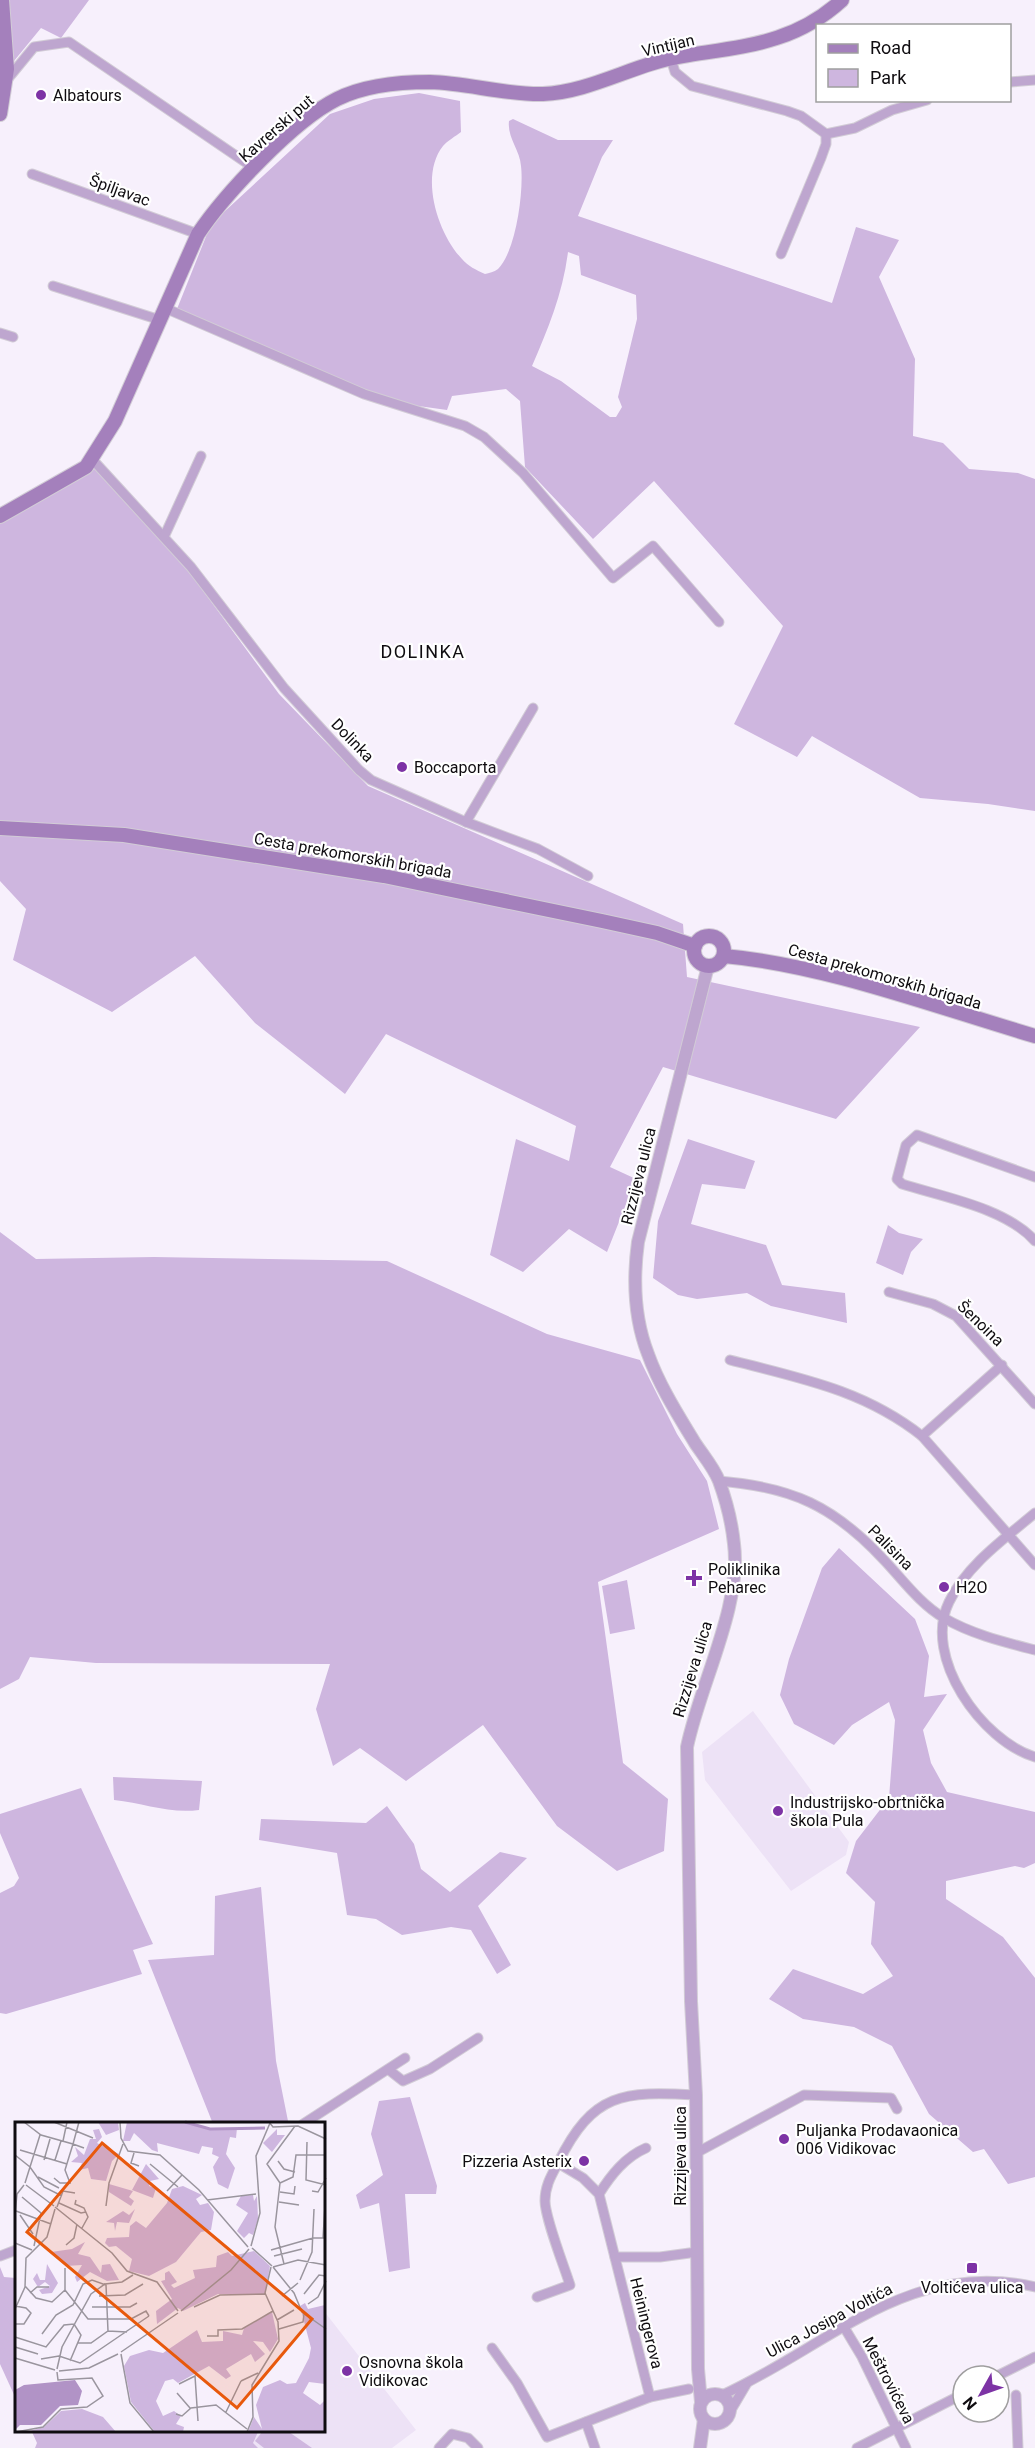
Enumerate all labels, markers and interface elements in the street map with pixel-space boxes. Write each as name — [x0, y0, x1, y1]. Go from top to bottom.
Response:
legend — [816, 24, 1011, 102]
street label: Vintijan — [640, 30, 696, 61]
text: Road — [870, 37, 911, 58]
text: Park — [870, 67, 907, 88]
place label: Albatours — [53, 86, 122, 105]
marker: Albatours — [34, 88, 48, 102]
street label: Kavrerski put — [235, 91, 318, 166]
street label: Špiljavac — [87, 170, 153, 210]
district label: DOLINKA — [380, 641, 466, 662]
street label: Dolinka — [327, 715, 378, 766]
place label: Boccaporta — [414, 758, 496, 777]
marker: Boccaporta — [395, 760, 409, 774]
street label: Cesta prekomorskih brigada — [253, 829, 453, 882]
street label: Cesta prekomorskih brigada — [786, 940, 984, 1013]
street label: Rizzijeva ulica — [617, 1125, 660, 1227]
street label: Šenoina — [953, 1296, 1009, 1350]
street label: Palisina — [864, 1521, 917, 1574]
place label: Poliklinika Peharec — [708, 1560, 780, 1597]
marker: Poliklinika Peharec — [685, 1569, 703, 1587]
place label: H2O — [956, 1578, 987, 1597]
marker: H2O — [937, 1580, 951, 1594]
street label: Rizzijeva ulica — [669, 1619, 716, 1720]
place label: Industrijsko-obrtnička škola Pula — [790, 1793, 945, 1830]
marker: Industrijsko-obrtnička škola Pula — [771, 1804, 785, 1818]
street label: Rizzijeva ulica — [671, 2106, 690, 2206]
place label: Puljanka Prodavaonica 006 Vidikovac — [796, 2121, 958, 2158]
inset map — [15, 2122, 326, 2433]
marker: Puljanka Prodavaonica 006 Vidikovac — [777, 2132, 791, 2146]
place label: Pizzeria Asterix — [462, 2152, 572, 2171]
marker: Pizzeria Asterix — [577, 2154, 591, 2168]
marker: Voltićeva ulica — [965, 2261, 979, 2275]
street label: Heiningerova — [626, 2275, 667, 2371]
place label: Voltićeva ulica — [921, 2278, 1023, 2297]
street label: Ulica Josipa Voltića — [763, 2279, 896, 2362]
street label: Meštrovićeva — [859, 2334, 919, 2427]
place label: Osnovna škola Vidikovac — [359, 2353, 463, 2390]
marker: Osnovna škola Vidikovac — [340, 2364, 354, 2378]
north arrow — [951, 2364, 1011, 2424]
text: N — [959, 2393, 981, 2414]

